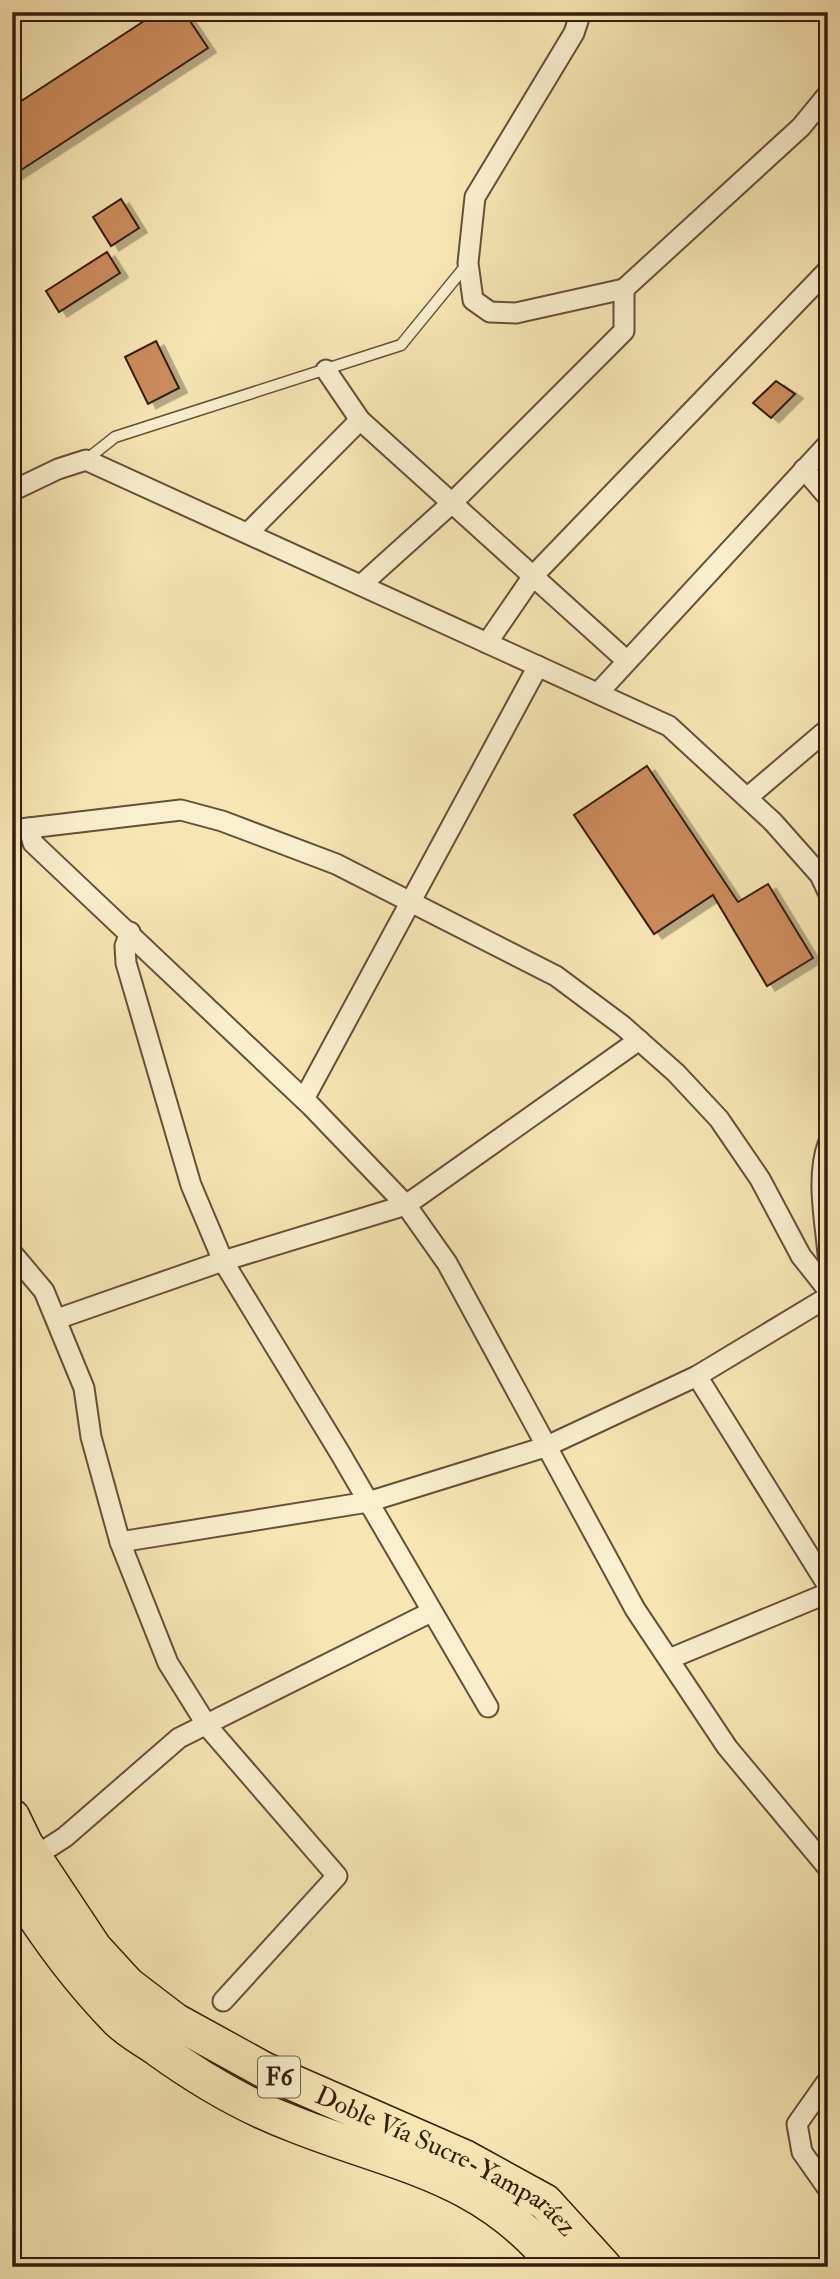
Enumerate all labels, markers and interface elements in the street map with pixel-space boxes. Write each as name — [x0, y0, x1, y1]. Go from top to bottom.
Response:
road number: F6 — [258, 2056, 300, 2098]
street label: Doble Vía Sucre-Yamparáez — [310, 2079, 583, 2243]

